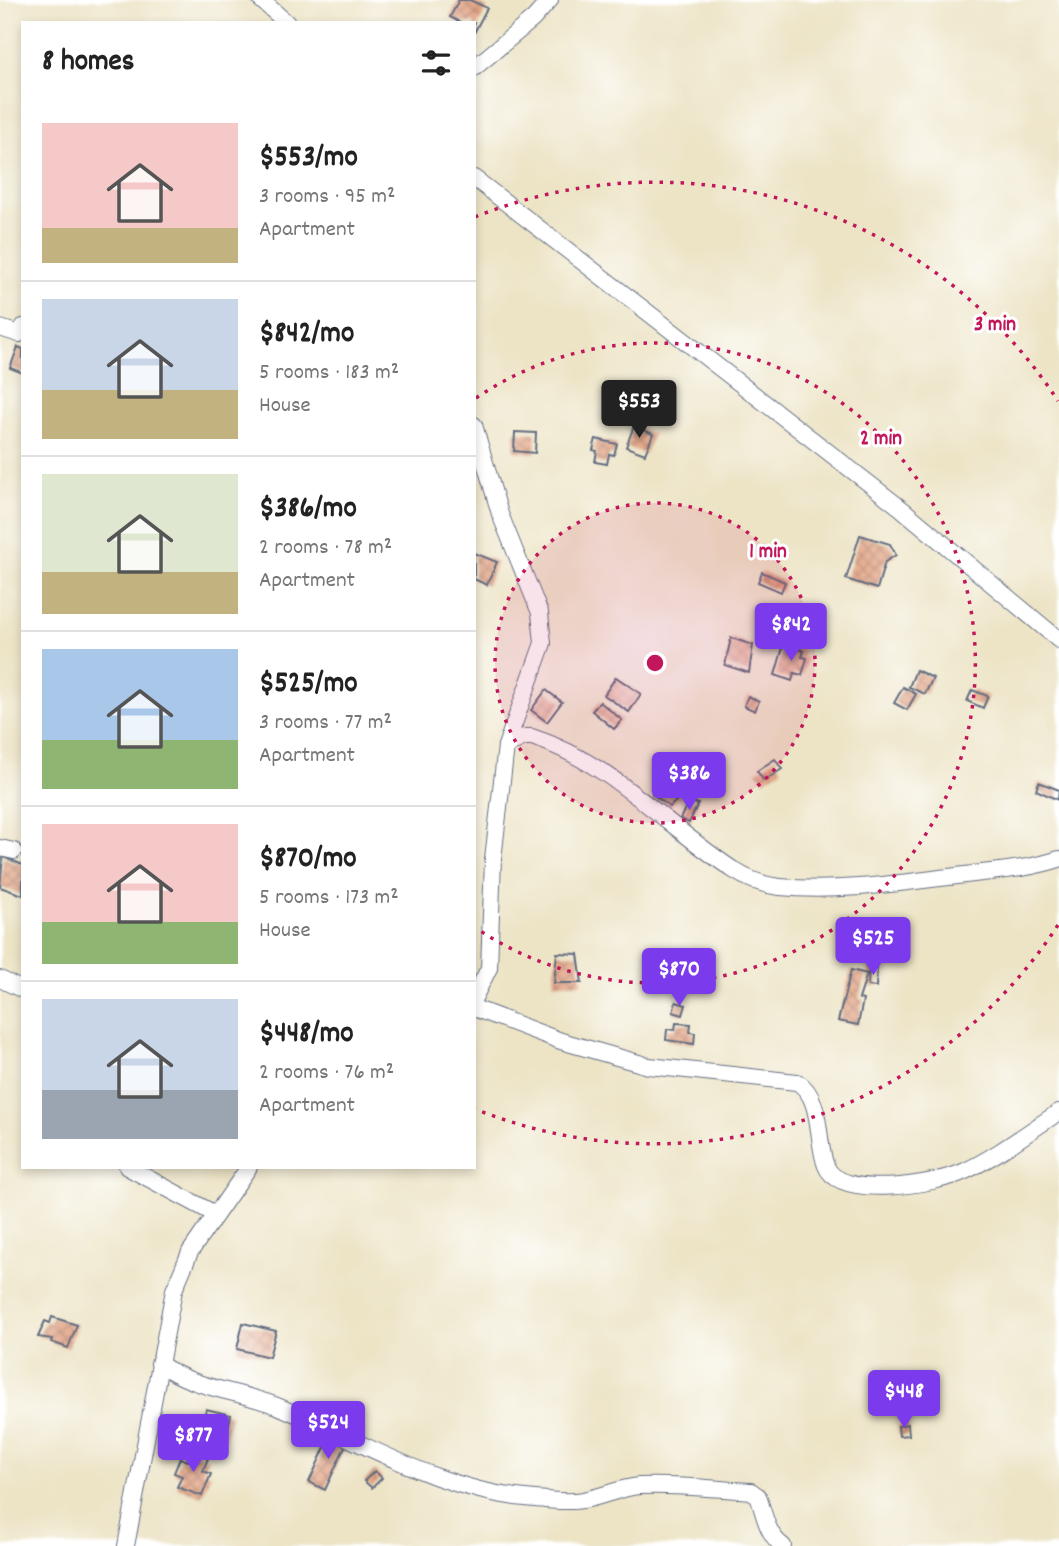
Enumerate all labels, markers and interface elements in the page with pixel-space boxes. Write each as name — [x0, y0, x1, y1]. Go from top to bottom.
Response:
text: 8 homes — [42, 42, 134, 85]
icon: filters — [417, 44, 455, 82]
text: $553/mo — [259, 138, 358, 181]
icon: home — [98, 151, 182, 235]
text: 3 rooms · 95 m² — [259, 181, 395, 214]
text: Apartment — [259, 214, 355, 247]
text: 3 min — [974, 311, 1016, 341]
text: $842/mo — [259, 314, 354, 357]
icon: home — [98, 327, 182, 411]
text: 5 rooms · 183 m² — [259, 357, 399, 390]
pin: $553 — [598, 380, 680, 440]
text: $553 — [617, 386, 661, 419]
text: House — [259, 390, 311, 423]
text: 2 min — [860, 425, 902, 455]
text: $386/mo — [259, 489, 357, 532]
icon: home — [98, 502, 182, 586]
text: 2 rooms · 78 m² — [259, 532, 392, 565]
text: 1 min — [749, 538, 787, 568]
text: Apartment — [259, 565, 355, 598]
pin: $842 — [750, 604, 832, 663]
text: $842 — [771, 609, 811, 642]
centre of rings — [643, 651, 667, 675]
text: $525/mo — [259, 664, 358, 707]
icon: home — [98, 677, 182, 761]
text: 3 rooms · 77 m² — [259, 707, 392, 740]
text: Apartment — [259, 740, 355, 773]
pin: $386 — [648, 752, 730, 812]
text: $386 — [668, 758, 710, 791]
text: $870/mo — [259, 839, 357, 882]
icon: home — [98, 852, 182, 936]
text: 5 rooms · 173 m² — [259, 882, 399, 915]
text: House — [259, 915, 311, 948]
pin: $525 — [832, 918, 914, 977]
text: $525 — [851, 923, 895, 956]
pin: $870 — [638, 948, 720, 1008]
text: $870 — [658, 954, 700, 987]
text: $448/mo — [259, 1014, 354, 1057]
icon: home — [98, 1027, 182, 1111]
text: 2 rooms · 76 m² — [259, 1057, 394, 1090]
text: Apartment — [259, 1090, 355, 1123]
pin: $448 — [863, 1370, 945, 1430]
text: $448 — [884, 1376, 924, 1409]
pin: $524 — [287, 1402, 369, 1461]
text: $524 — [307, 1407, 349, 1440]
pin: $877 — [152, 1414, 234, 1474]
text: $877 — [174, 1420, 212, 1453]

